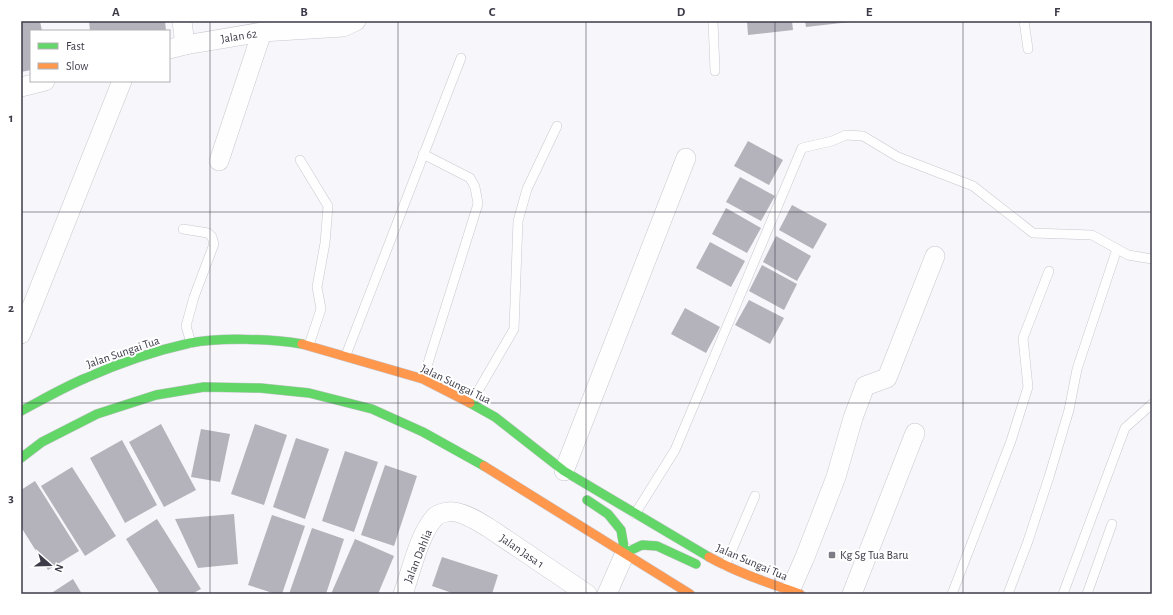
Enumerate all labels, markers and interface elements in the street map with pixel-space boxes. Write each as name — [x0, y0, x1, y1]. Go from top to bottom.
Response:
text: A — [112, 6, 120, 19]
text: B — [300, 6, 308, 19]
text: C — [489, 6, 496, 19]
text: D — [677, 6, 686, 19]
text: E — [866, 6, 873, 19]
text: F — [1054, 6, 1061, 19]
street label: Jalan 62 — [220, 27, 259, 45]
legend — [30, 30, 170, 82]
text: Fast — [66, 40, 85, 52]
text: Slow — [66, 60, 88, 72]
text: 1 — [9, 112, 13, 125]
text: 2 — [8, 302, 14, 315]
street label: Jalan Sungai Tua — [85, 334, 161, 370]
street label: Jalan Sungai Tua — [419, 362, 493, 406]
text: 3 — [8, 492, 14, 505]
street label: Jalan Dahlia — [402, 527, 434, 584]
street label: Jalan Jasa 1 — [498, 532, 546, 570]
street label: Jalan Sungai Tua — [715, 542, 790, 583]
north arrow — [30, 545, 70, 585]
place label: Kg Sg Tua Baru — [840, 549, 908, 561]
marker: Kg Sg Tua Baru — [827, 550, 837, 560]
text: N — [52, 563, 65, 574]

